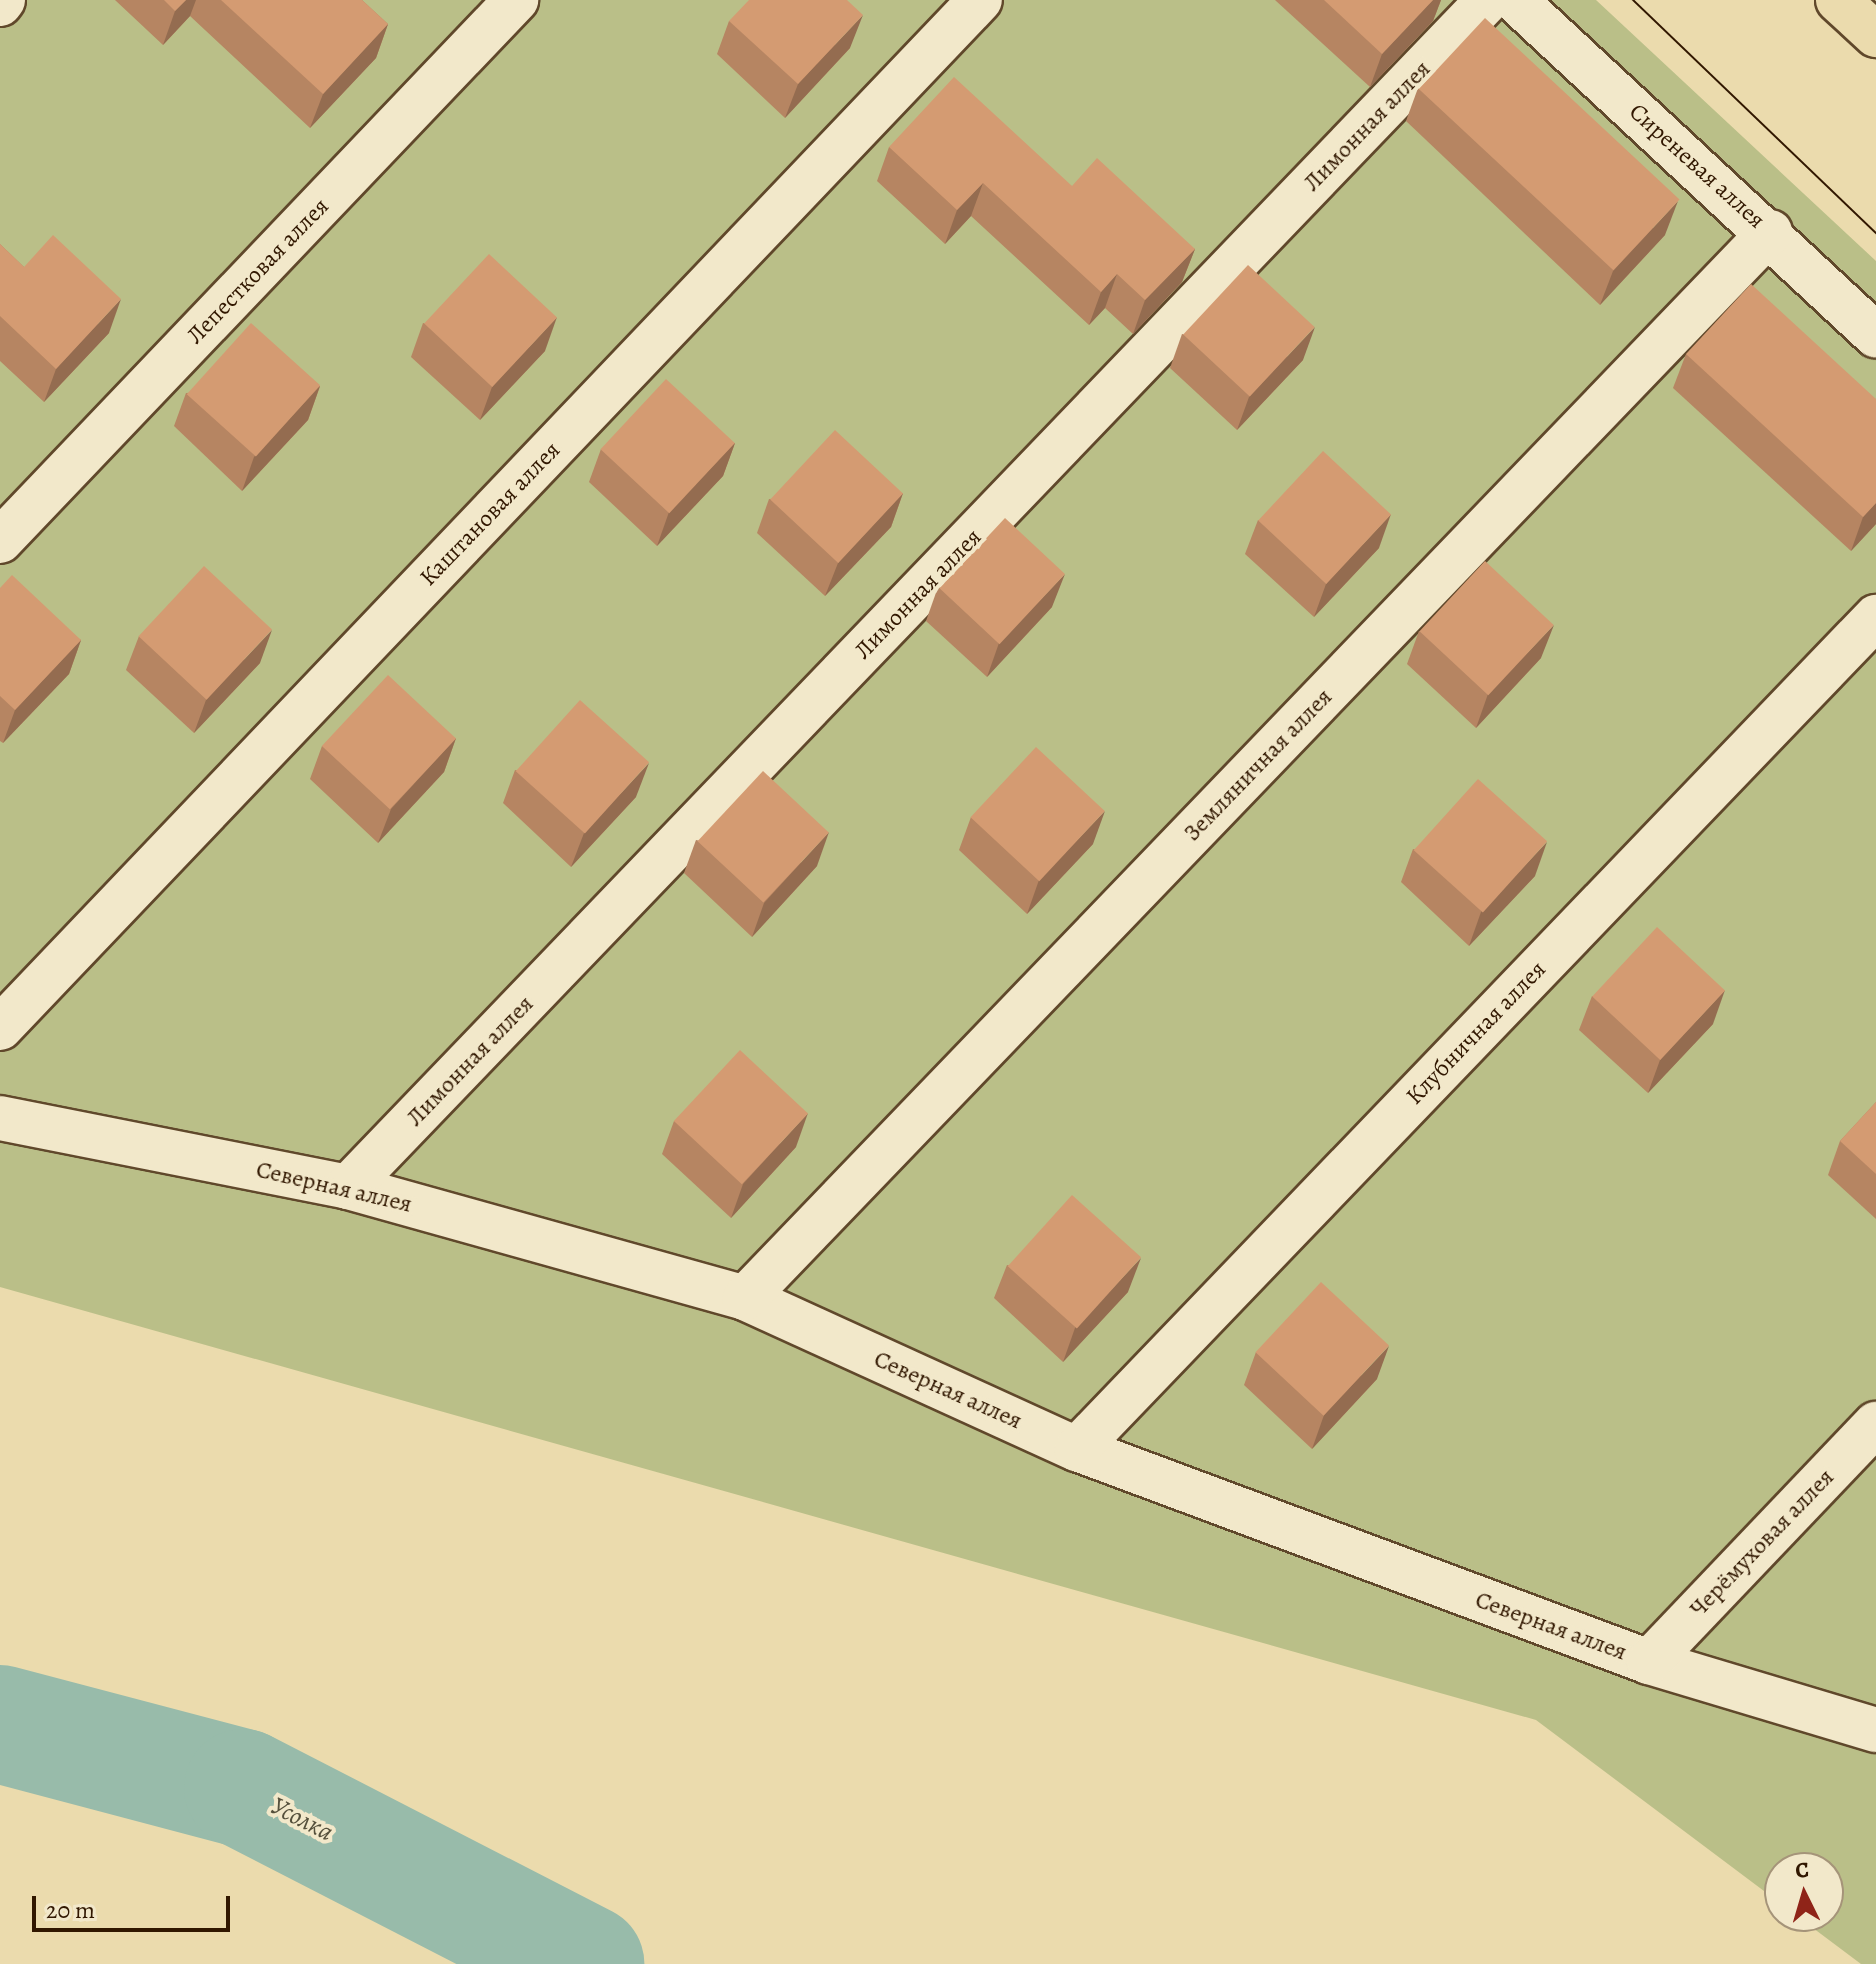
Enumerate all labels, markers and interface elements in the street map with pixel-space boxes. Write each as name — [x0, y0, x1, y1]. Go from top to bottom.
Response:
street label: Лимонная аллея — [1298, 55, 1436, 197]
street label: Сиреневая аллея — [1623, 97, 1771, 235]
street label: Лепестковая аллея — [181, 192, 335, 350]
street label: Каштановая аллея — [414, 436, 566, 592]
street label: Лимонная аллея — [849, 523, 987, 665]
street label: Земляничная аллея — [1178, 683, 1338, 847]
street label: Клубничная аллея — [1400, 955, 1552, 1111]
street label: Лимонная аллея — [401, 990, 539, 1132]
street label: Северная аллея — [253, 1155, 415, 1219]
street label: Северная аллея — [870, 1345, 1026, 1435]
street label: Черёмуховая аллея — [1684, 1463, 1840, 1623]
street label: Северная аллея — [1471, 1585, 1631, 1667]
water label: Усолка — [265, 1790, 339, 1848]
north arrow — [1764, 1852, 1844, 1932]
text: С — [1794, 1855, 1810, 1886]
scale bar — [36, 1880, 234, 1930]
text: 20 m — [46, 1894, 95, 1926]

